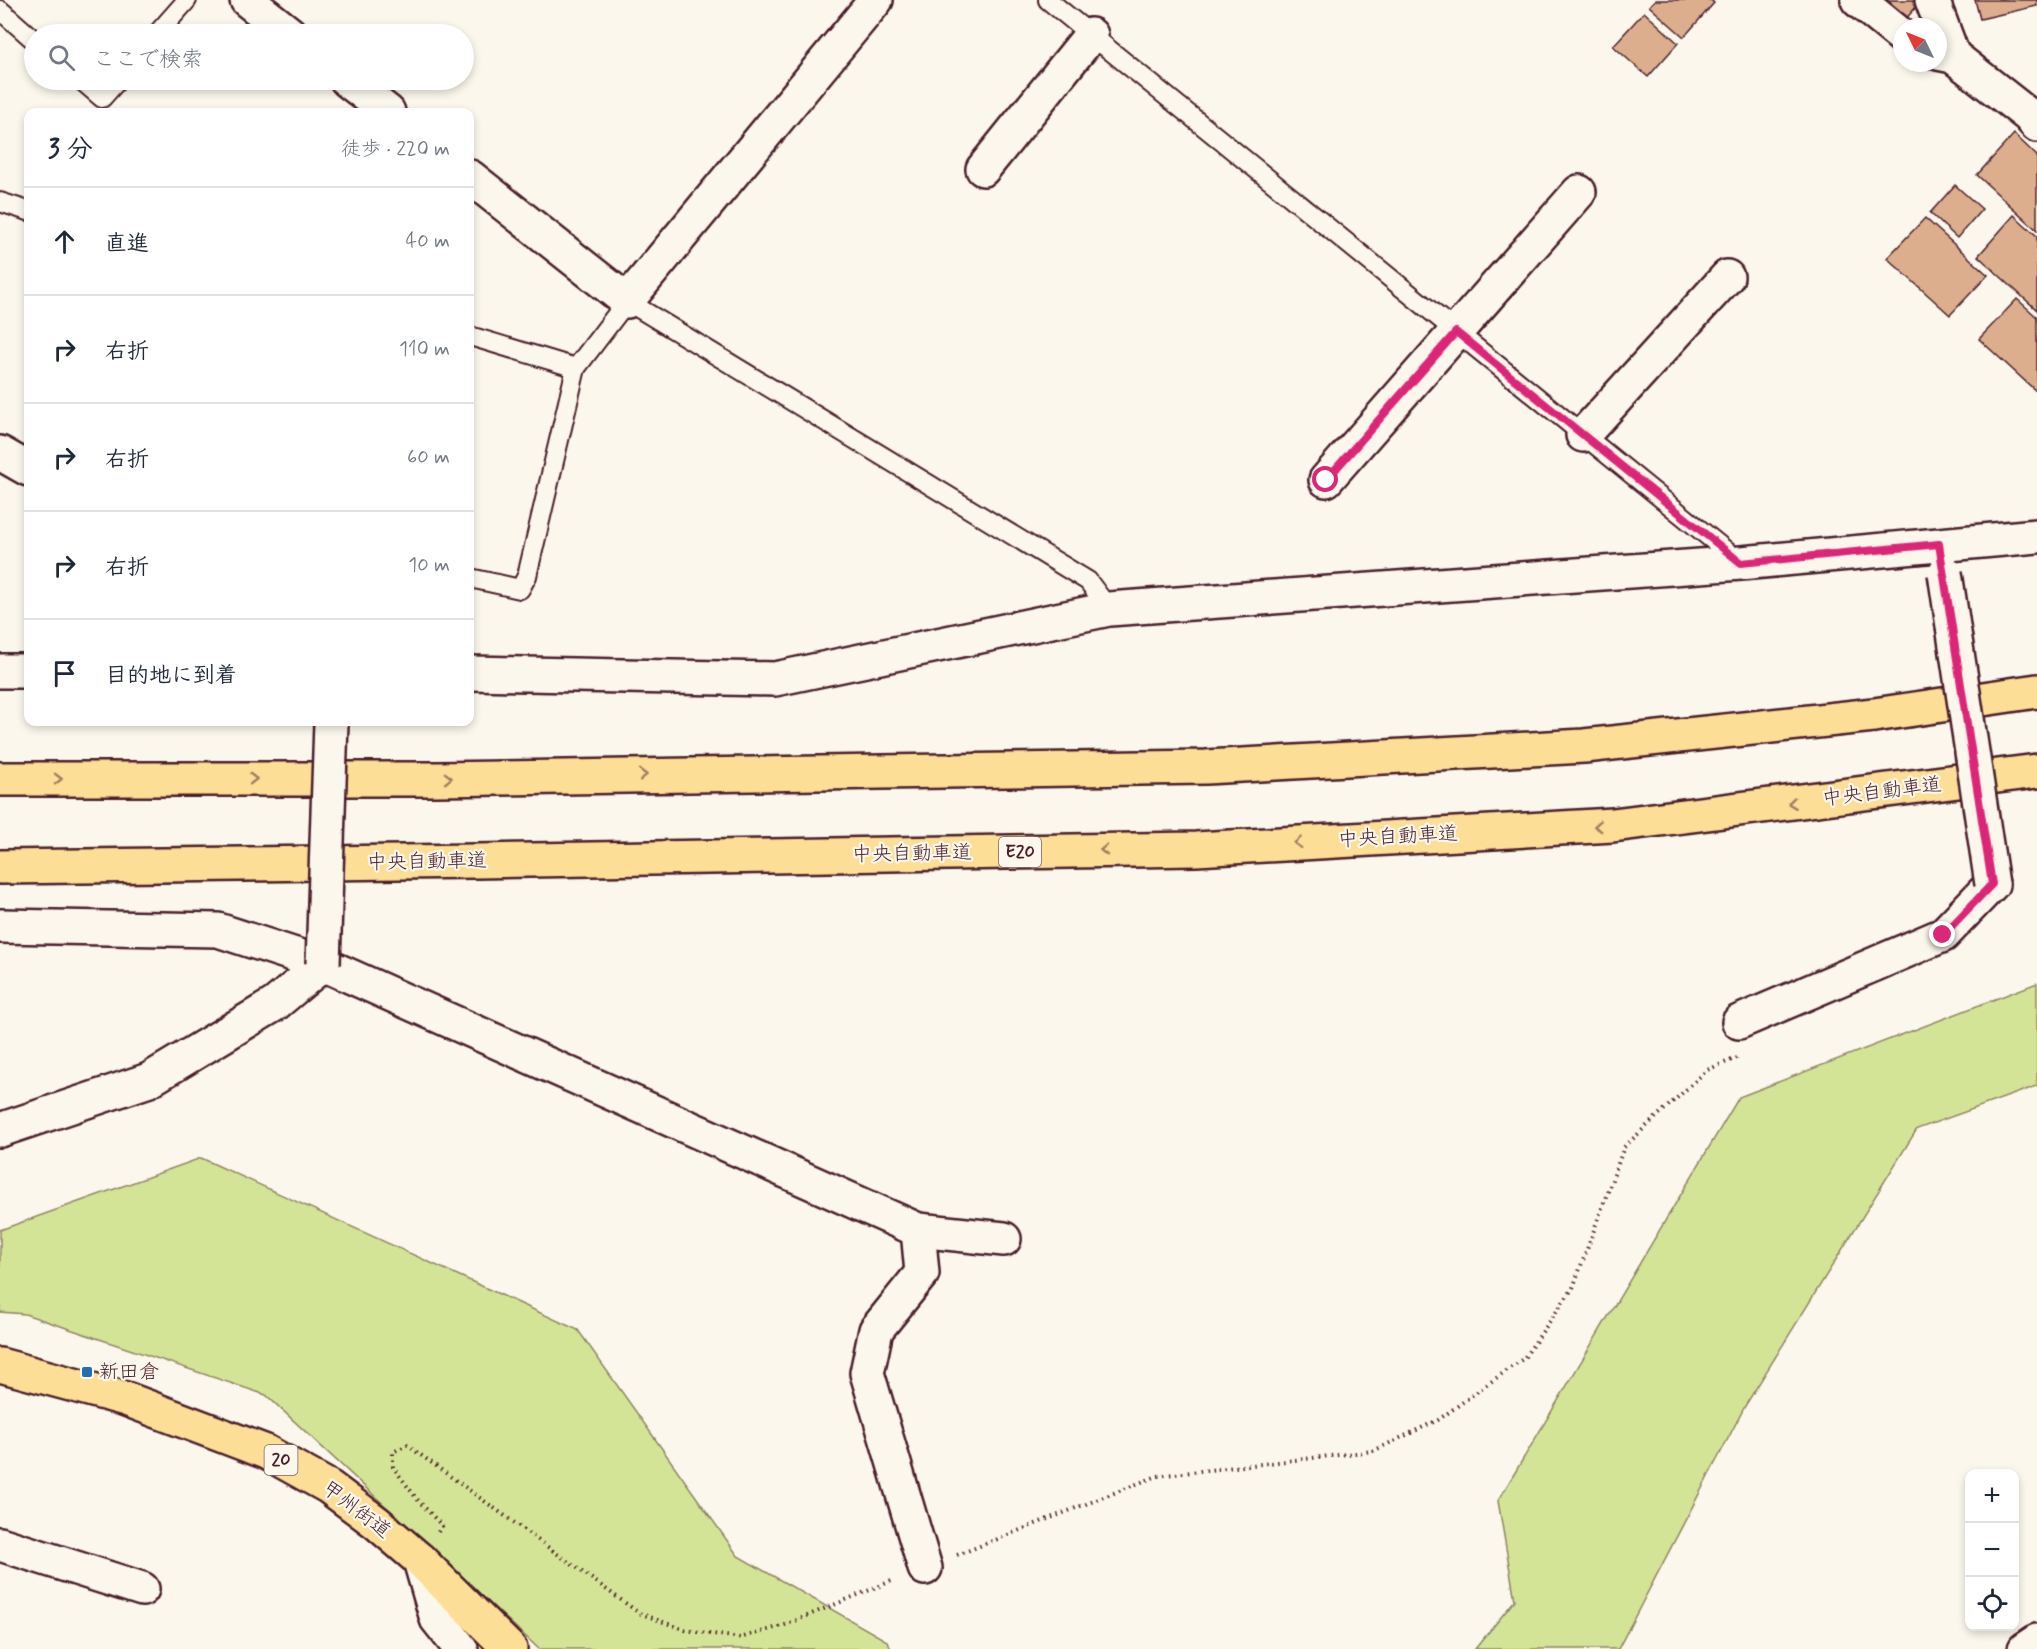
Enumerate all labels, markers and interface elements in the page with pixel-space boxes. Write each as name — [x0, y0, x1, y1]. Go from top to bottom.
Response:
north arrow — [1893, 18, 1947, 72]
search box — [24, 24, 474, 90]
icon: search — [45, 41, 78, 74]
text: ここで検索 — [93, 46, 203, 74]
text: 3 分 — [48, 133, 93, 167]
text: 徒歩 · 220 m — [341, 136, 450, 163]
icon: ahead — [48, 225, 81, 258]
text: 40 m — [406, 228, 450, 255]
text: 直進 — [105, 230, 149, 258]
icon: right — [48, 333, 81, 366]
text: 110 m — [399, 336, 450, 363]
text: 右折 — [105, 338, 149, 366]
icon: right — [48, 441, 81, 474]
text: 60 m — [407, 444, 450, 471]
text: 右折 — [105, 446, 149, 474]
route start — [1312, 466, 1338, 492]
icon: right — [48, 549, 81, 582]
text: 10 m — [408, 552, 450, 579]
text: 右折 — [105, 554, 149, 582]
icon: arrive — [48, 657, 81, 690]
text: 目的地に到着 — [105, 662, 237, 690]
one-way arrow — [639, 769, 648, 782]
street label: 中央自動車道 — [1821, 771, 1943, 813]
one-way arrow — [444, 772, 453, 785]
one-way arrow — [54, 773, 63, 785]
one-way arrow — [249, 773, 258, 785]
one-way arrow — [1787, 796, 1796, 808]
one-way arrow — [1593, 819, 1602, 832]
street label: 中央自動車道 — [1337, 820, 1459, 854]
one-way arrow — [1294, 836, 1303, 849]
road number: E20 — [999, 837, 1041, 867]
street label: 中央自動車道 — [852, 839, 972, 869]
one-way arrow — [1099, 844, 1108, 856]
street label: 中央自動車道 — [367, 847, 487, 877]
route end — [1929, 921, 1955, 947]
place label: 新田倉 — [99, 1359, 159, 1386]
marker: 新田倉 — [80, 1365, 94, 1379]
road number: 20 — [264, 1445, 298, 1475]
map controls — [1965, 1469, 2019, 1631]
button: + — [1965, 1469, 2019, 1523]
street label: 甲州街道 — [316, 1475, 396, 1545]
button: − — [1965, 1523, 2019, 1577]
button: locate — [1965, 1577, 2019, 1631]

